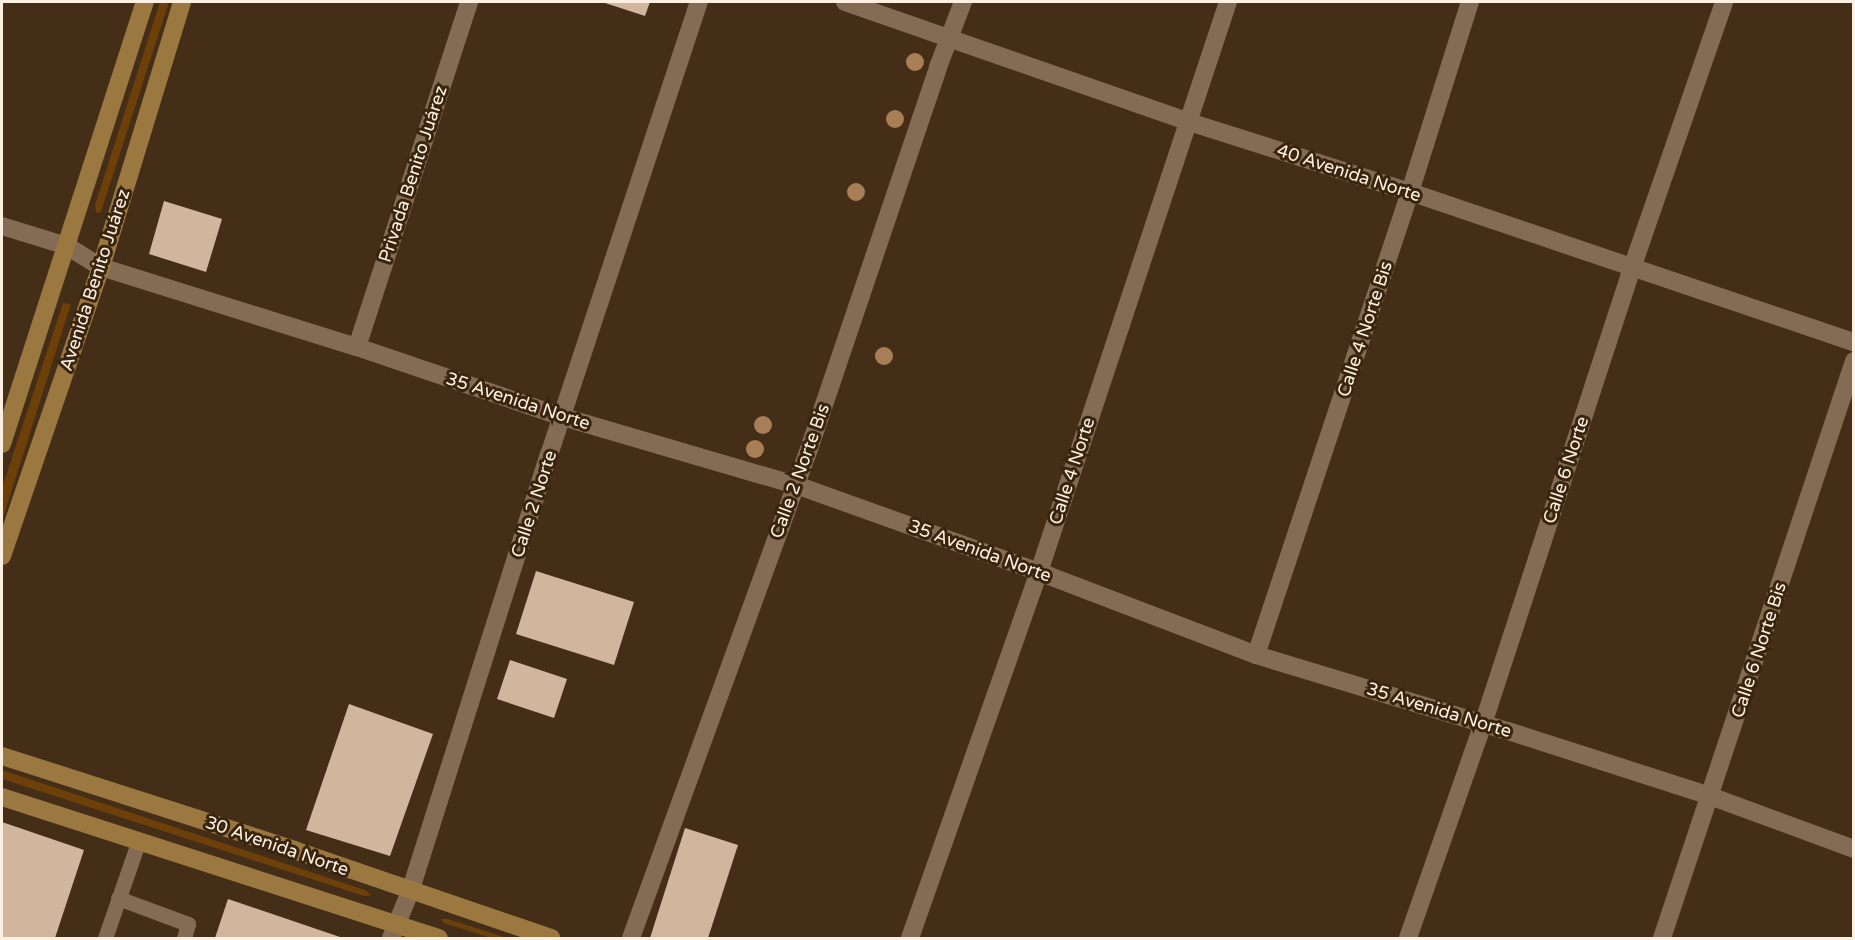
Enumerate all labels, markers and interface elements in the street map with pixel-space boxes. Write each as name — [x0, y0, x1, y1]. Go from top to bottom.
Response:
street label: Privada Benito Juárez — [374, 83, 452, 265]
street label: 40 Avenida Norte — [1274, 140, 1424, 206]
street label: Avenida Benito Juárez — [55, 186, 135, 374]
street label: Calle 4 Norte Bis — [1333, 258, 1397, 400]
street label: 35 Avenida Norte — [443, 368, 593, 434]
street label: Calle 2 Norte Bis — [766, 401, 834, 541]
street label: Calle 6 Norte — [1539, 414, 1593, 526]
street label: Calle 4 Norte — [1045, 415, 1099, 527]
street label: Calle 2 Norte — [507, 448, 561, 560]
street label: 35 Avenida Norte — [906, 515, 1054, 587]
street label: Calle 6 Norte Bis — [1727, 579, 1791, 721]
street label: 35 Avenida Norte — [1364, 678, 1514, 742]
street label: 30 Avenida Norte — [202, 811, 352, 881]

